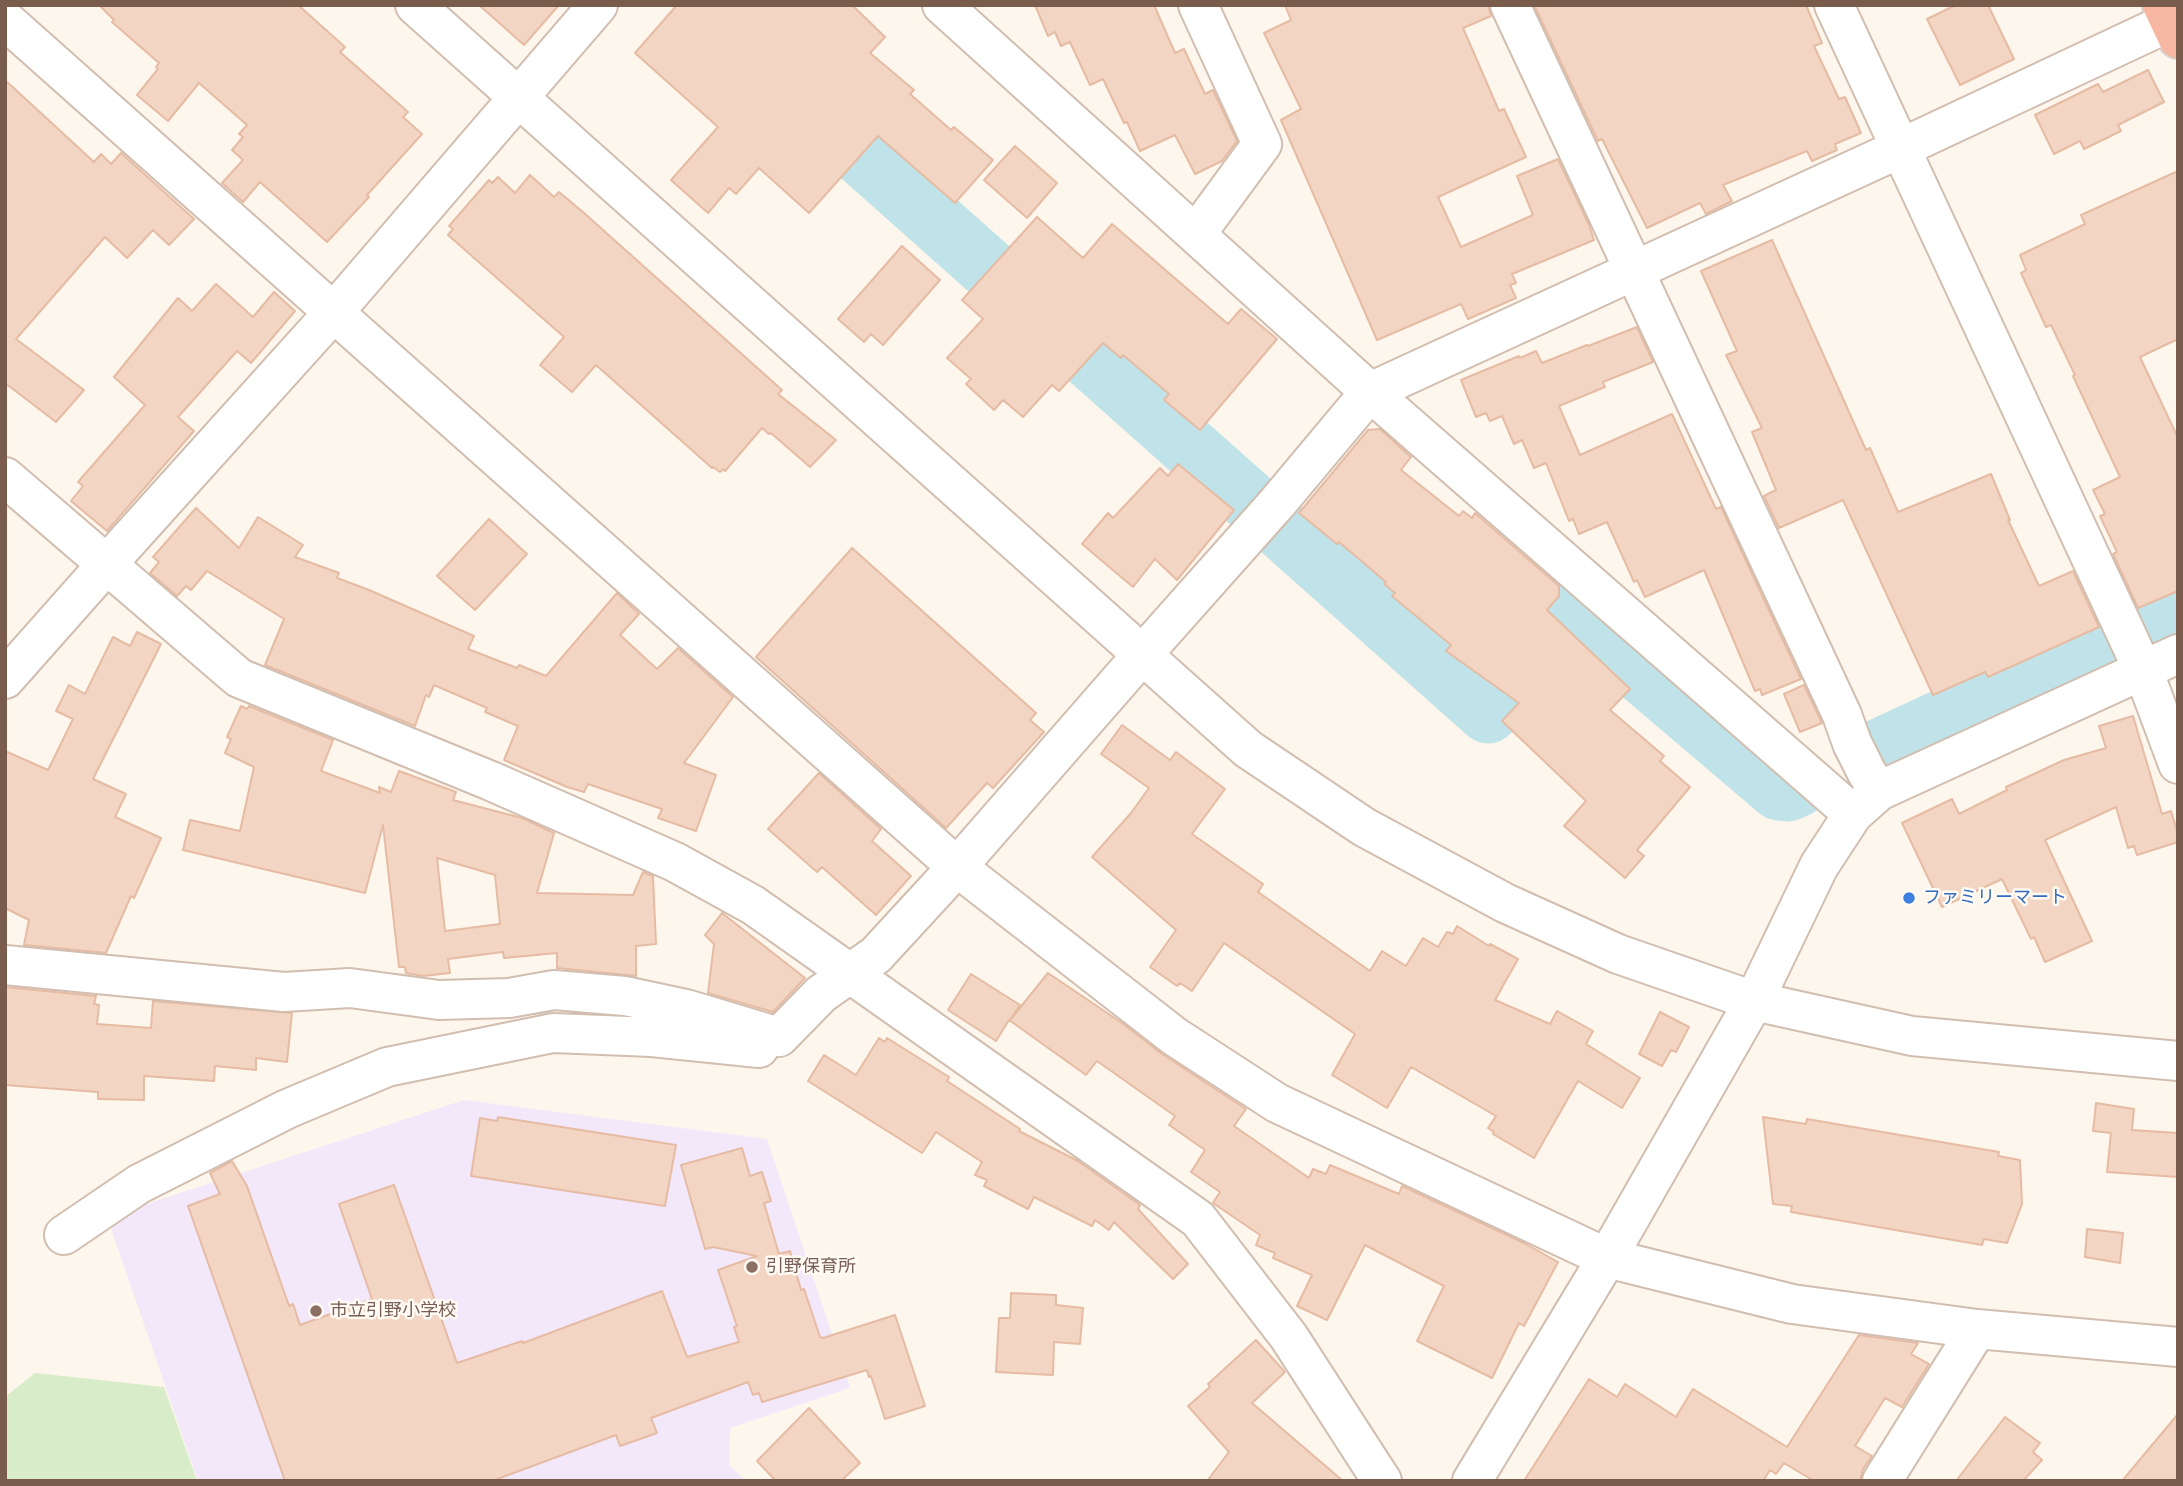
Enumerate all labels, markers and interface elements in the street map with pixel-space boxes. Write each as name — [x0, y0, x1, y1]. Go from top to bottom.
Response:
place label: ファミリーマート — [1923, 887, 2067, 909]
marker: ファミリーマート — [1901, 890, 1917, 906]
place label: 引野保育所 — [766, 1256, 856, 1278]
marker: 引野保育所 — [744, 1259, 760, 1275]
place label: 市立引野小学校 — [330, 1300, 456, 1322]
marker: 市立引野小学校 — [308, 1303, 324, 1319]

